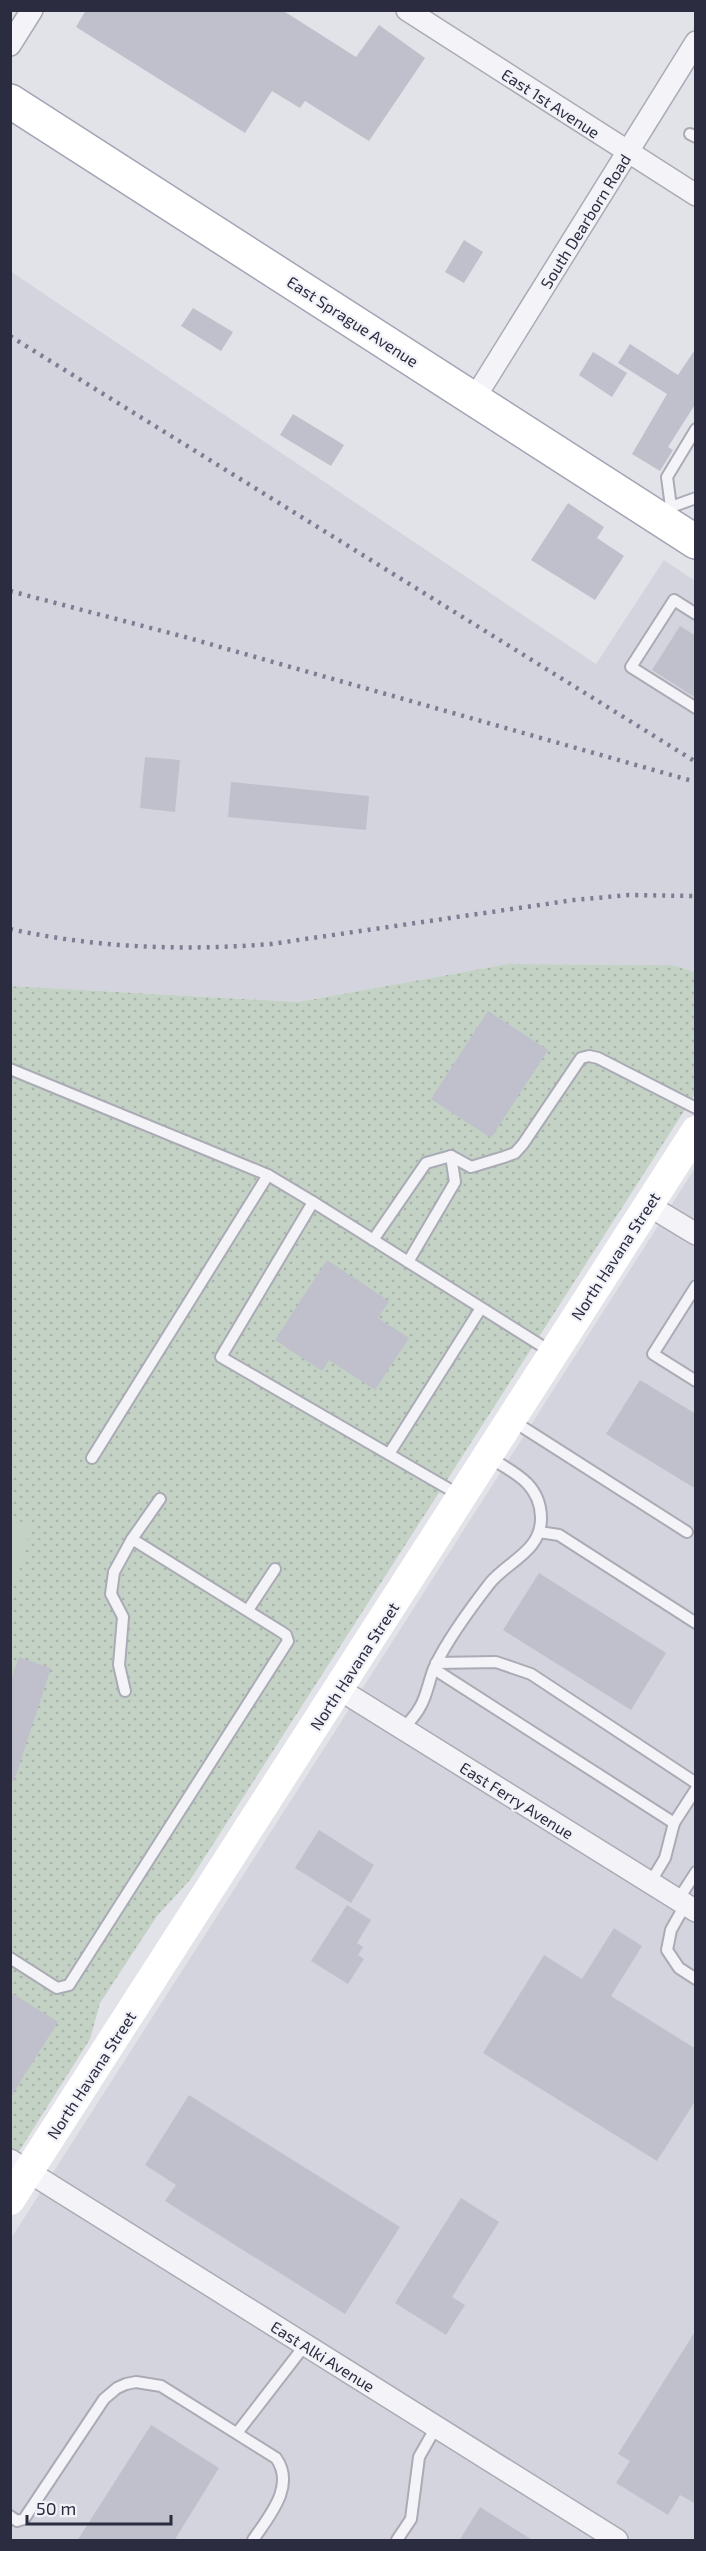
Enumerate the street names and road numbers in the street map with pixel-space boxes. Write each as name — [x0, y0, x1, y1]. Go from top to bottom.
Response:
street label: East 1st Avenue — [498, 64, 604, 142]
street label: South Dearborn Road — [536, 150, 634, 292]
street label: East Sprague Avenue — [284, 272, 422, 370]
street label: North Havana Street — [567, 1189, 663, 1323]
street label: North Havana Street — [306, 1599, 402, 1733]
street label: East Ferry Avenue — [457, 1757, 577, 1843]
street label: North Havana Street — [43, 2008, 139, 2142]
street label: East Alki Avenue — [268, 2316, 378, 2396]

